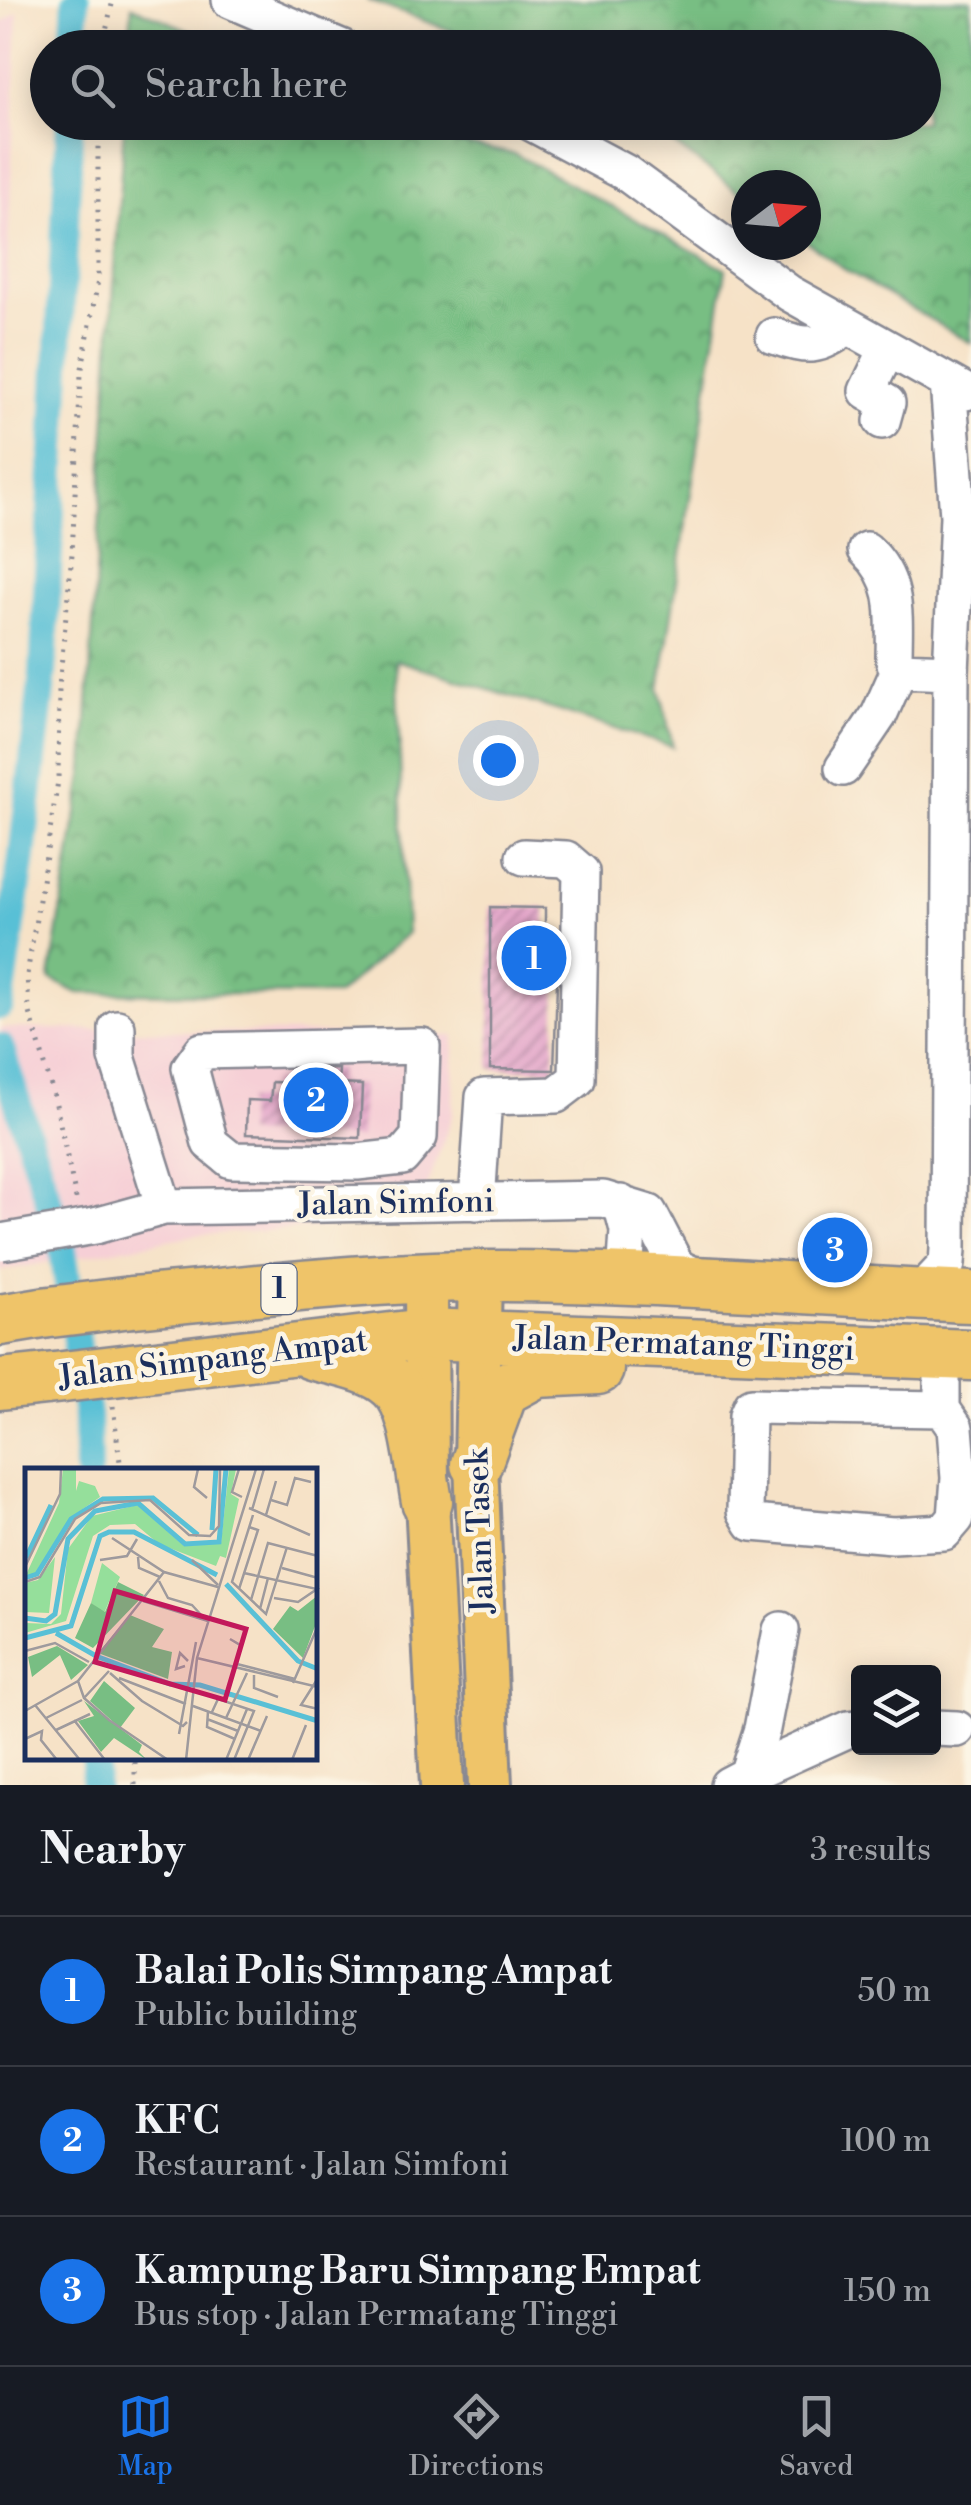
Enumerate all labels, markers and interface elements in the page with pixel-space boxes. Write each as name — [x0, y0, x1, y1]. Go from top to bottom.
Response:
search box — [30, 30, 941, 140]
icon: search — [65, 58, 120, 113]
text: Search here — [145, 62, 348, 109]
north arrow — [731, 170, 821, 260]
your location — [473, 735, 524, 786]
pin: 1 — [502, 920, 566, 996]
pin: 2 — [284, 1062, 348, 1138]
street label: Jalan Simfoni — [296, 1181, 495, 1225]
pin: 3 — [802, 1212, 868, 1288]
road number: 1 — [262, 1264, 296, 1314]
street label: Jalan Permatang Tinggi — [512, 1318, 855, 1370]
street label: Jalan Simpang Ampat — [55, 1320, 370, 1398]
street label: Jalan Tasek — [457, 1446, 503, 1615]
inset map — [25, 1468, 318, 1760]
map controls — [851, 1665, 941, 1755]
button: layers — [851, 1665, 941, 1755]
text: Nearby — [40, 1824, 185, 1877]
text: 3 results — [810, 1830, 931, 1870]
text: Balai Polis Simpang Ampat — [135, 1948, 612, 1995]
text: 1 — [65, 1971, 80, 2011]
text: 50 m — [858, 1971, 931, 2011]
text: Public building — [135, 1995, 357, 2035]
text: KFC — [135, 2098, 220, 2145]
text: 2 — [62, 2121, 83, 2161]
text: 100 m — [841, 2121, 931, 2161]
text: Restaurant · Jalan Simfoni — [135, 2145, 509, 2185]
text: Kampung Baru Simpang Empat — [135, 2248, 700, 2295]
text: 3 — [63, 2271, 82, 2311]
text: 150 m — [844, 2271, 931, 2311]
text: Bus stop · Jalan Permatang Tinggi — [135, 2295, 618, 2335]
tab: Map — [118, 2389, 173, 2484]
tab: Directions — [409, 2389, 544, 2484]
tab: Saved — [780, 2389, 853, 2484]

